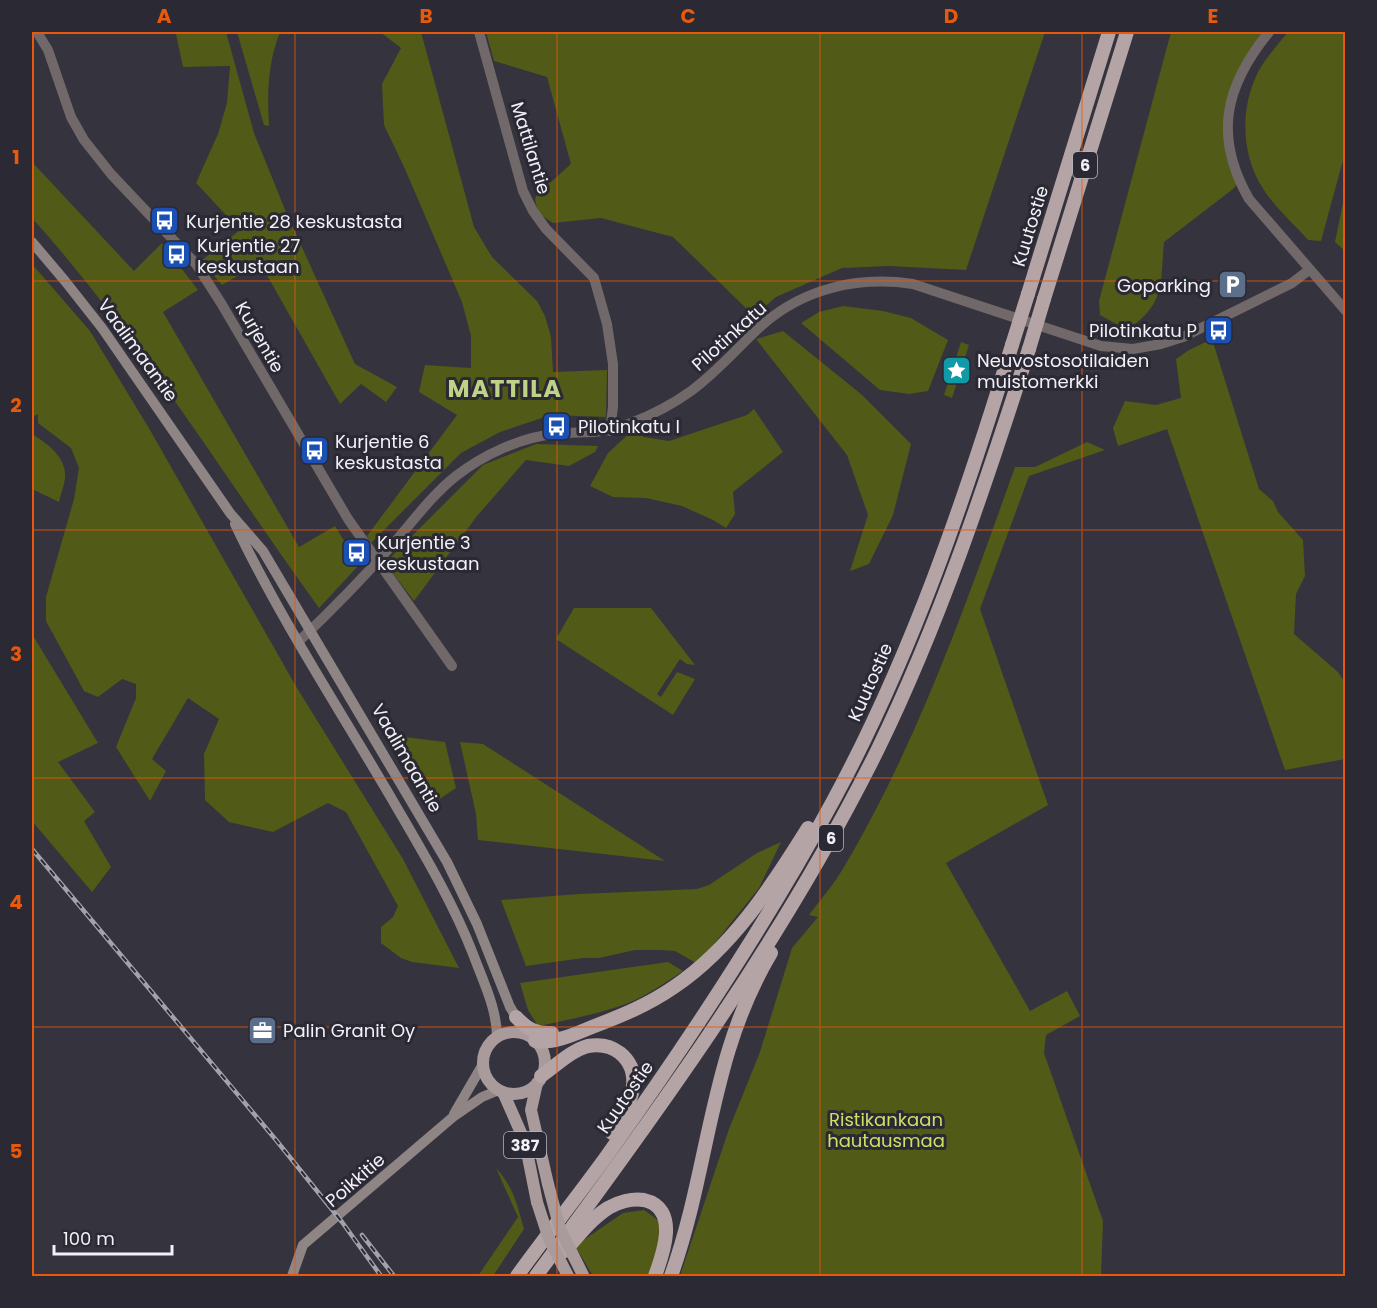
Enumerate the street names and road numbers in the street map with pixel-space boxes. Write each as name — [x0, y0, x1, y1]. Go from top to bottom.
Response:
street label: Mattilantie — [505, 99, 557, 197]
road number: 6 — [1073, 152, 1097, 178]
street label: Kuutostie — [1006, 182, 1054, 270]
street label: Vaalimaantie — [92, 293, 184, 407]
street label: Pilotinkatu — [686, 296, 772, 376]
street label: Kurjentie — [230, 297, 290, 377]
street label: Kuutostie — [842, 639, 898, 725]
street label: Vaalimaantie — [366, 699, 448, 817]
road number: 6 — [819, 825, 843, 851]
street label: Kuutostie — [591, 1056, 659, 1138]
road number: 387 — [504, 1132, 546, 1158]
street label: Poikkitie — [320, 1147, 390, 1213]

